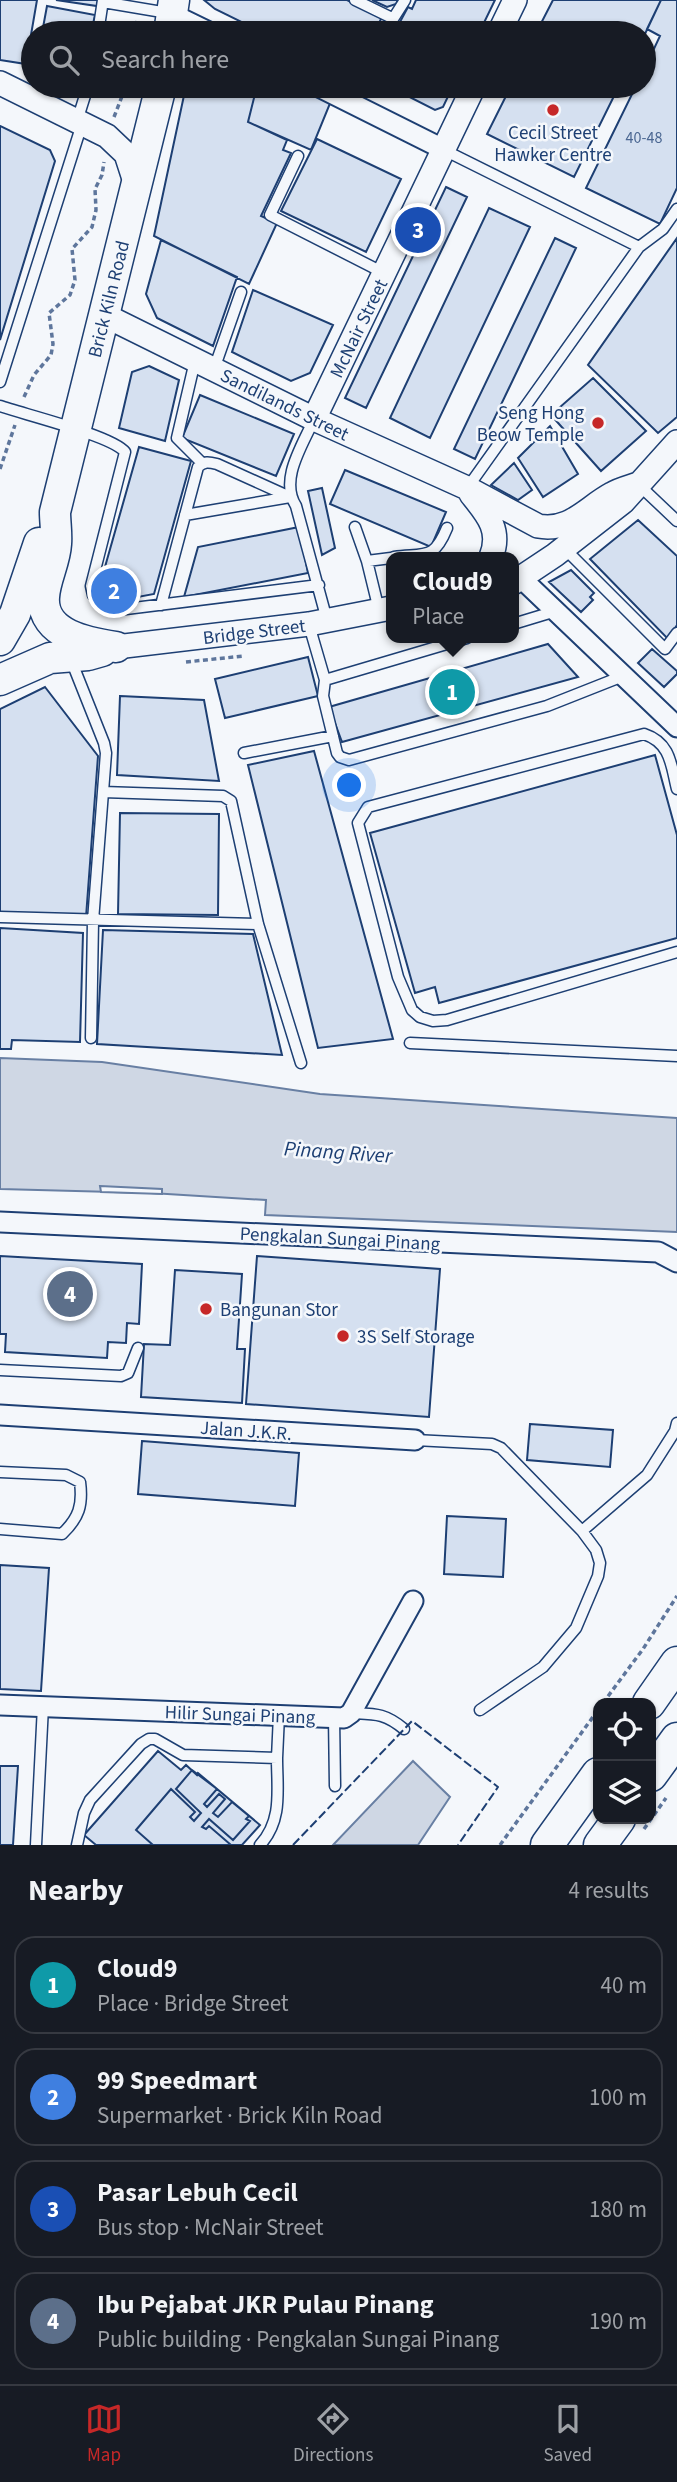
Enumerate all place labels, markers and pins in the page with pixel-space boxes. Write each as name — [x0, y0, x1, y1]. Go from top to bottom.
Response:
marker: Cecil Street Hawker Centre — [545, 102, 561, 118]
place label: Cecil Street Hawker Centre — [494, 120, 612, 169]
pin: 3 — [395, 204, 441, 256]
place label: Seng Hong Beow Temple — [477, 400, 584, 449]
marker: Seng Hong Beow Temple — [590, 415, 606, 431]
pin: 2 — [91, 565, 137, 617]
pin: 1 — [429, 666, 475, 718]
pin: 4 — [47, 1268, 93, 1320]
place label: Bangunan Stor — [220, 1297, 338, 1324]
marker: Bangunan Stor — [198, 1301, 214, 1317]
place label: 3S Self Storage — [357, 1324, 475, 1351]
marker: 3S Self Storage — [335, 1328, 351, 1344]

